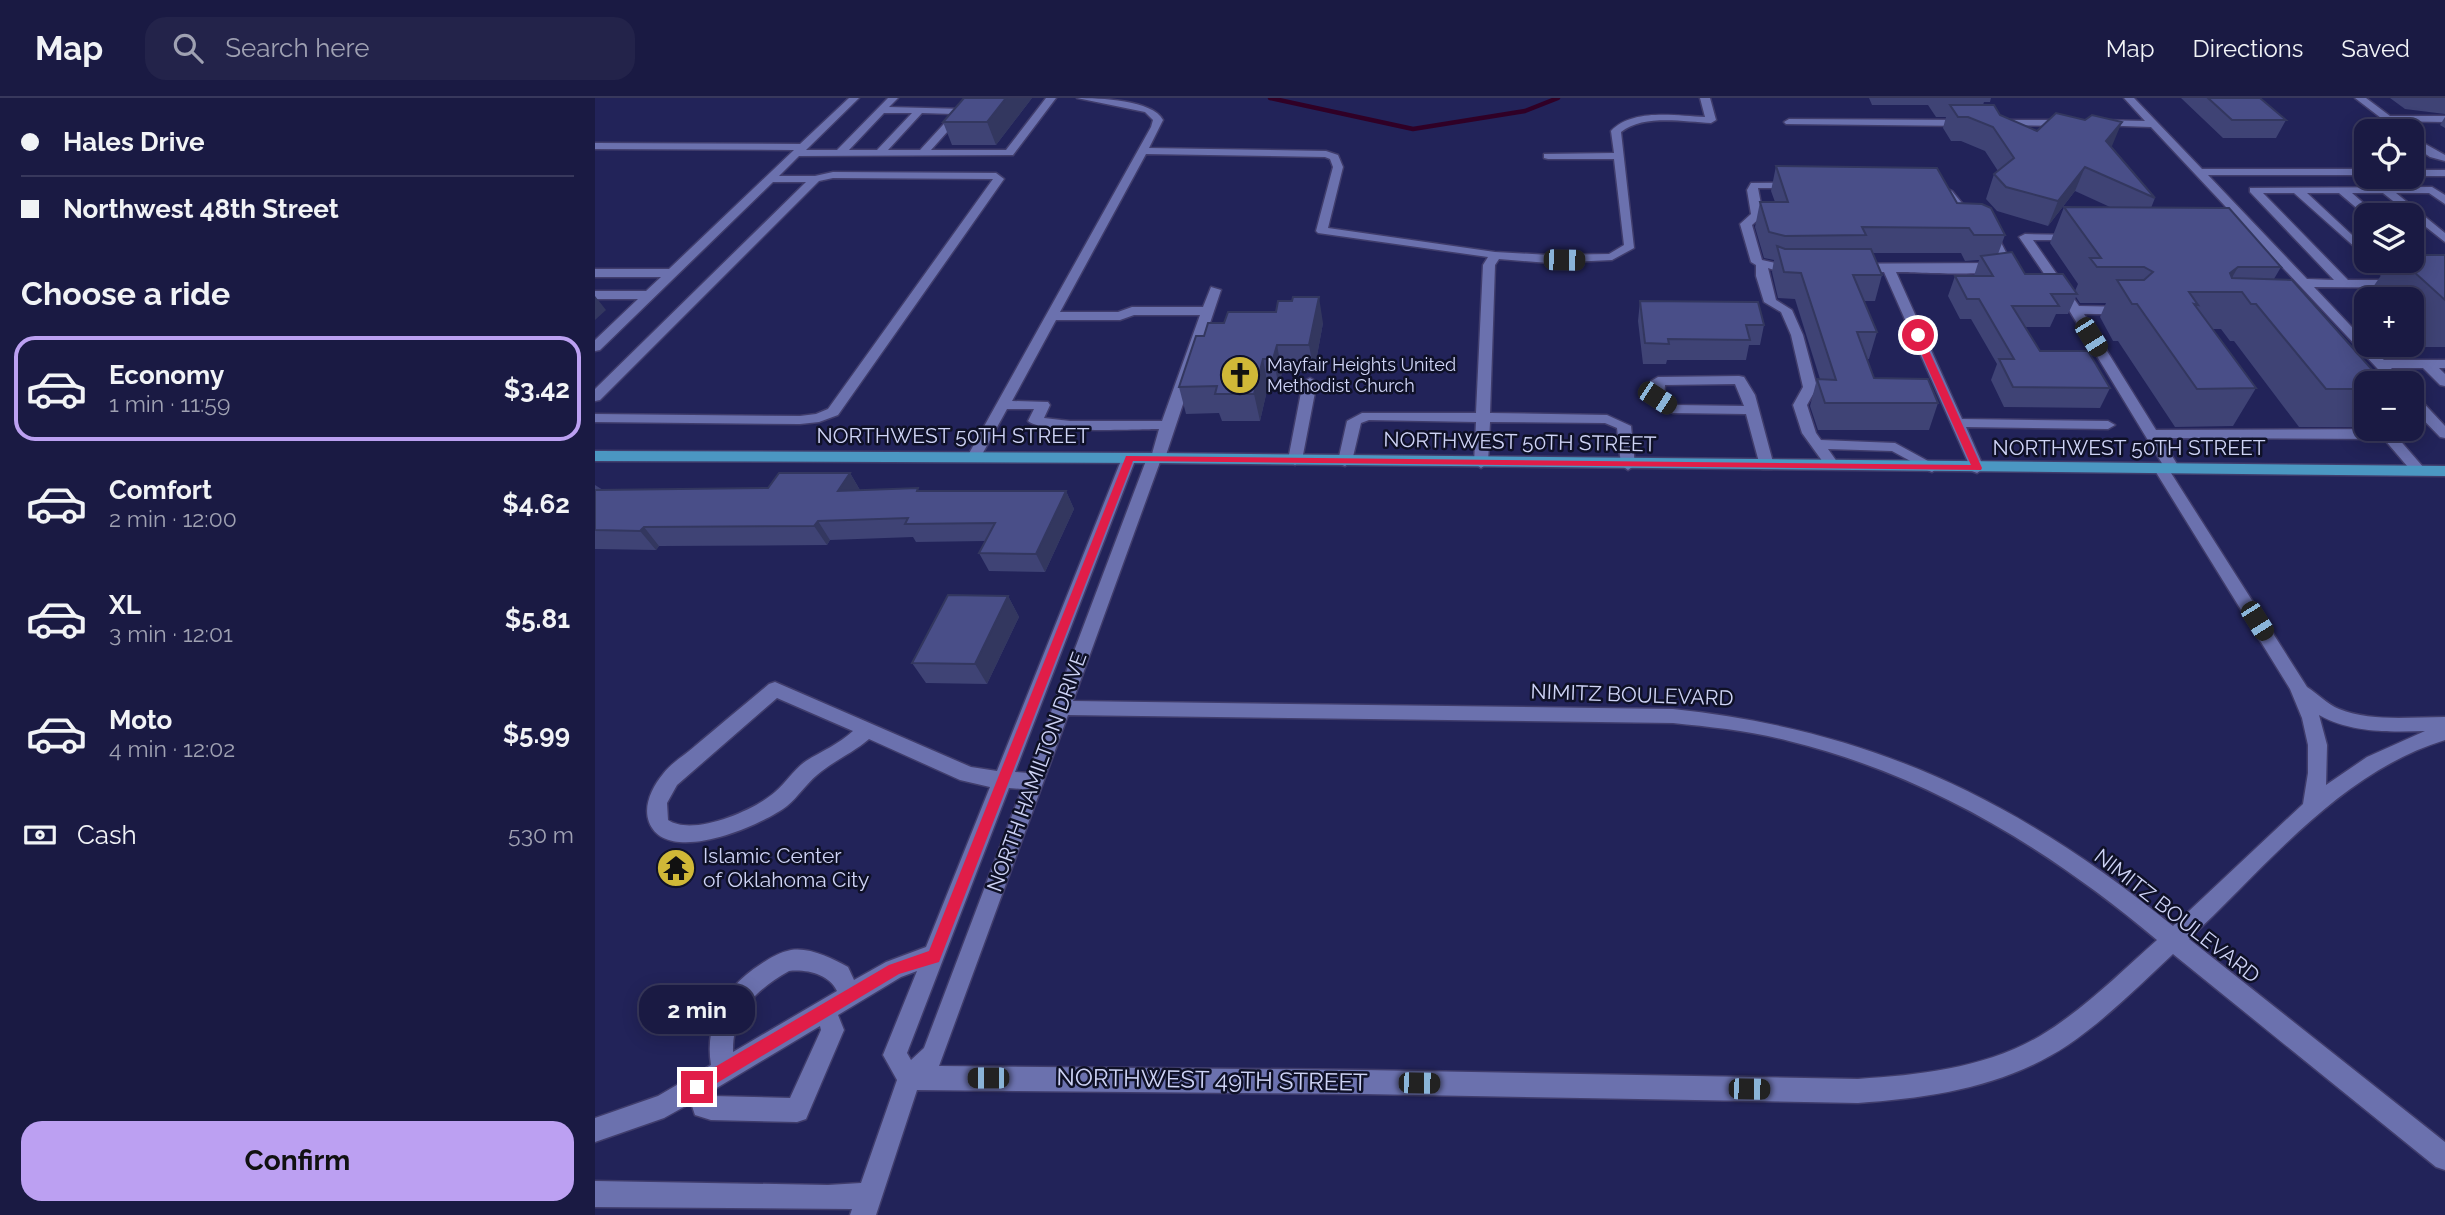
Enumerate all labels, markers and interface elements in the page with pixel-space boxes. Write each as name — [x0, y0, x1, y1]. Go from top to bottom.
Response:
search box — [145, 17, 635, 80]
text: Map — [35, 29, 103, 68]
icon: search — [169, 29, 207, 67]
text: Search here — [225, 33, 370, 63]
text: Map — [2106, 34, 2155, 63]
text: Directions — [2193, 34, 2303, 63]
text: Saved — [2341, 34, 2410, 63]
map controls — [2354, 119, 2424, 441]
button: locate — [2354, 119, 2424, 189]
text: Hales Drive — [63, 127, 205, 157]
text: Northwest 48th Street — [63, 194, 339, 224]
button: layers — [2354, 203, 2424, 273]
car — [1543, 249, 1586, 271]
text: Choose a ride — [21, 275, 230, 312]
button: + — [2354, 287, 2424, 357]
car — [2071, 314, 2112, 360]
route start — [1902, 319, 1934, 351]
church icon: Mayfair Heights United Methodist Church — [1219, 354, 1261, 396]
place label: Mayfair Heights United Methodist Church — [1267, 354, 1456, 396]
icon: car — [25, 357, 88, 420]
text: Economy — [109, 360, 224, 390]
button: − — [2354, 371, 2424, 441]
text: $3.42 — [504, 374, 570, 404]
car — [1634, 378, 1681, 418]
text: 1 min · 11:59 — [109, 390, 230, 417]
street label: NORTHWEST 50TH STREET — [816, 423, 1090, 448]
street label: NORTHWEST 50TH STREET — [1383, 427, 1657, 456]
street label: NORTHWEST 50TH STREET — [1992, 435, 2266, 460]
icon: car — [25, 472, 88, 535]
text: Comfort — [109, 475, 212, 505]
text: $4.62 — [502, 489, 570, 519]
text: 2 min · 12:00 — [109, 505, 237, 532]
icon: car — [25, 587, 88, 650]
text: XL — [109, 590, 141, 620]
car — [2237, 598, 2278, 644]
text: $5.81 — [505, 604, 570, 634]
text: 3 min · 12:01 — [109, 620, 233, 647]
street label: NORTH HAMILTON DRIVE — [982, 649, 1092, 895]
street label: NIMITZ BOULEVARD — [1530, 678, 1734, 711]
icon: car — [25, 702, 88, 765]
text: Moto — [109, 705, 172, 735]
text: $5.99 — [503, 719, 570, 749]
text: 4 min · 12:02 — [109, 735, 235, 762]
icon: cash — [21, 816, 59, 854]
text: Cash — [77, 820, 137, 850]
text: 530 m — [508, 821, 574, 848]
place label: Islamic Center of Oklahoma City — [703, 843, 869, 892]
street label: NIMITZ BOULEVARD — [2090, 843, 2265, 988]
temple icon: Islamic Center of Oklahoma City — [655, 847, 697, 889]
callout: 2 min — [639, 986, 755, 1034]
text: 2 min — [667, 996, 727, 1023]
street label: NORTHWEST 49TH STREET — [1056, 1062, 1368, 1097]
car — [968, 1068, 1010, 1089]
route end — [681, 1071, 713, 1103]
car — [1398, 1072, 1441, 1094]
car — [1728, 1078, 1771, 1100]
button: Confirm — [21, 1121, 574, 1201]

